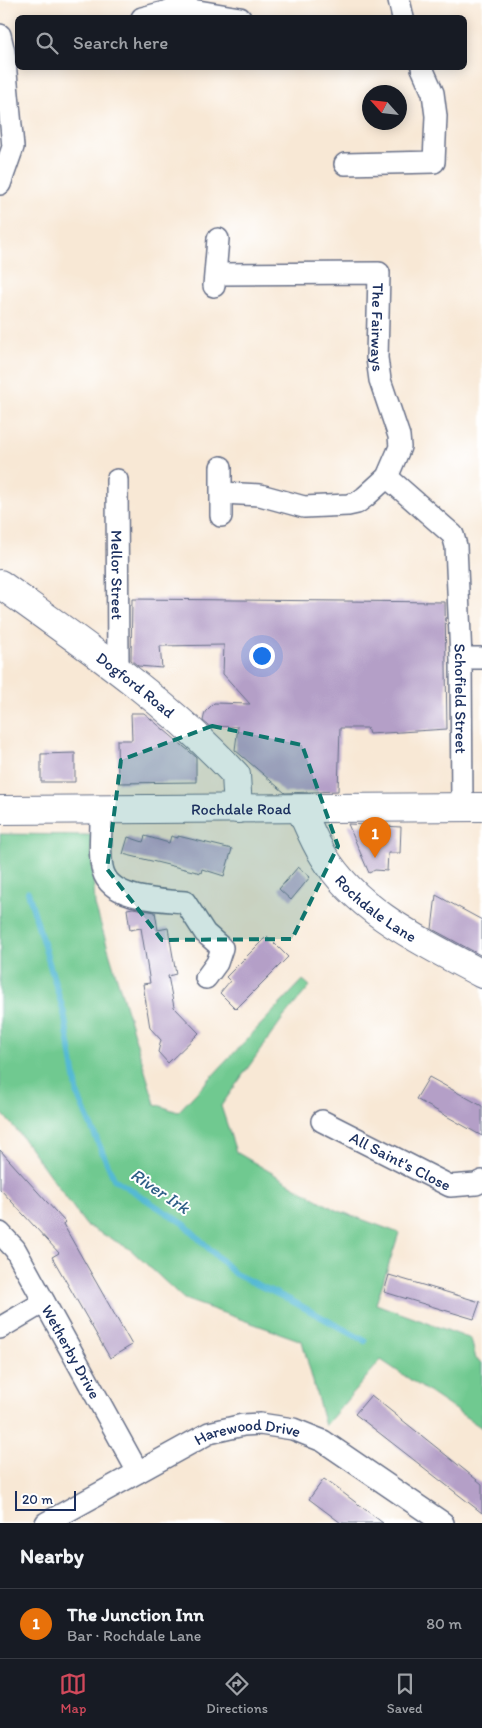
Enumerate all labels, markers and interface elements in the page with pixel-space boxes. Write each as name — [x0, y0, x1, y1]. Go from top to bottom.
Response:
search box — [15, 15, 467, 70]
icon: search — [33, 29, 61, 57]
text: Search here — [73, 31, 168, 54]
north arrow — [362, 85, 407, 130]
street label: The Fairways — [367, 282, 388, 373]
street label: Mellor Street — [107, 530, 127, 620]
your location — [249, 643, 275, 669]
street label: Schofield Street — [450, 643, 471, 754]
street label: Dogford Road — [93, 648, 179, 722]
street label: Rochdale Road — [191, 799, 292, 819]
pin: 1 — [359, 817, 391, 858]
street label: Rochdale Lane — [331, 871, 420, 946]
street label: All Saint's Close — [346, 1128, 454, 1195]
water label: River Irk — [126, 1163, 195, 1220]
street label: Wetherby Drive — [38, 1301, 105, 1402]
street label: Harewood Drive — [191, 1415, 304, 1449]
scale bar — [15, 1488, 76, 1511]
text: 20 m — [22, 1491, 53, 1508]
text: Nearby — [20, 1543, 84, 1568]
text: The Junction Inn — [67, 1603, 204, 1626]
text: 1 — [32, 1614, 40, 1633]
text: 80 m — [426, 1614, 462, 1633]
text: Bar · Rochdale Lane — [67, 1626, 201, 1645]
tab: Map — [59, 1670, 87, 1717]
tab: Directions — [206, 1670, 268, 1717]
tab: Saved — [387, 1670, 423, 1717]

